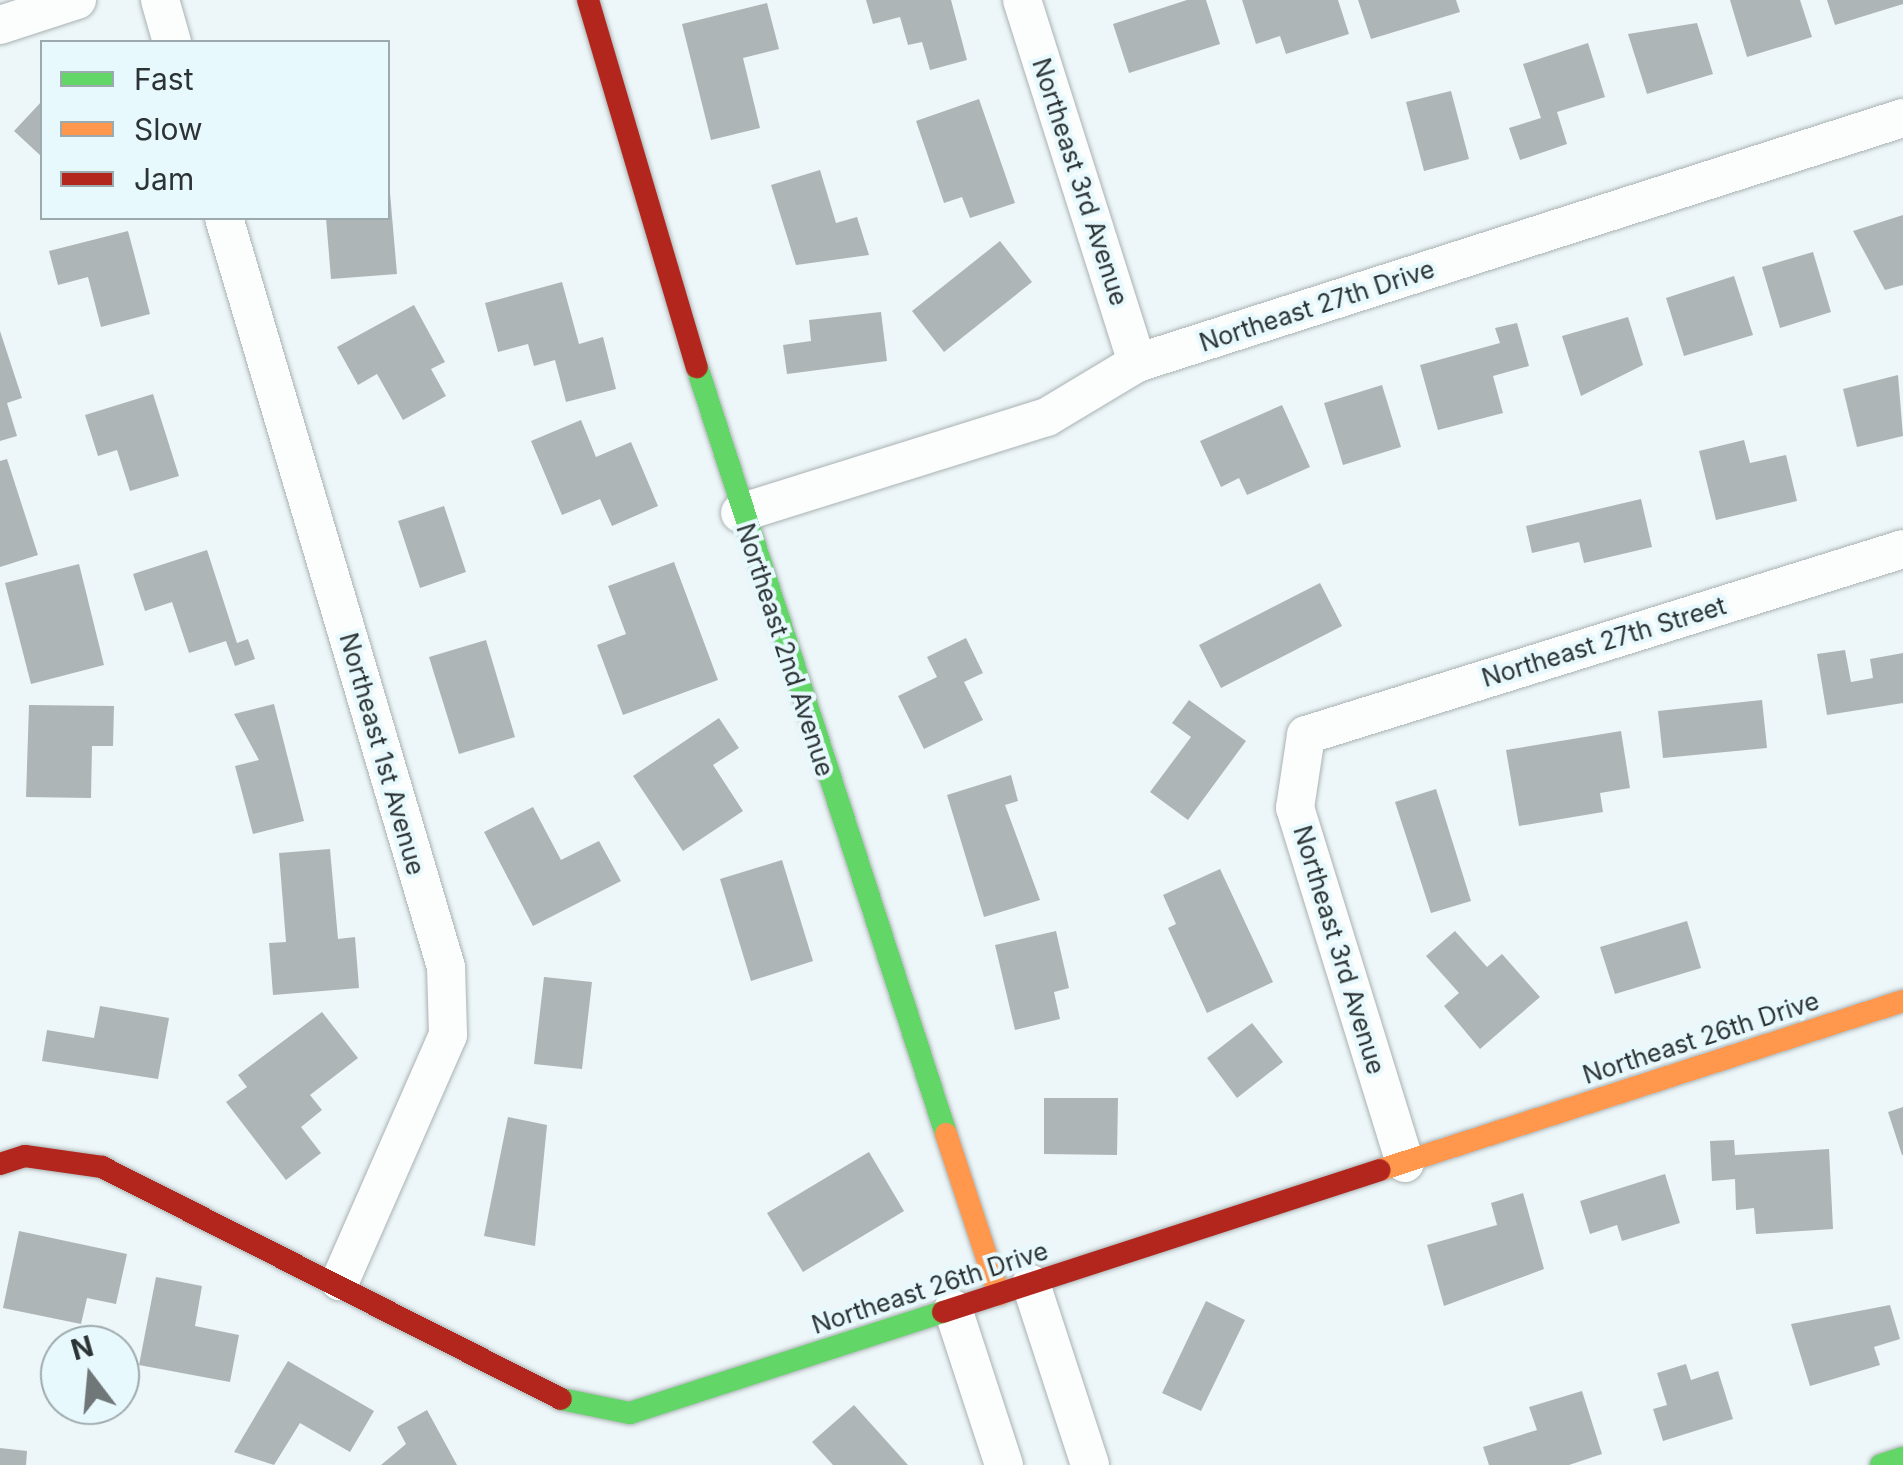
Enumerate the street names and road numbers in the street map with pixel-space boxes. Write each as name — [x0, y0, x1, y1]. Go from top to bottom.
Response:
street label: Northeast 3rd Avenue — [1026, 54, 1134, 310]
street label: Northeast 27th Drive — [1196, 254, 1438, 358]
street label: Northeast 2nd Avenue — [730, 520, 840, 780]
street label: Northeast 27th Street — [1478, 591, 1730, 693]
street label: Northeast 1st Avenue — [333, 630, 431, 878]
street label: Northeast 3rd Avenue — [1287, 822, 1391, 1078]
street label: Northeast 26th Drive — [1579, 986, 1823, 1090]
street label: Northeast 26th Drive — [808, 1236, 1052, 1340]

